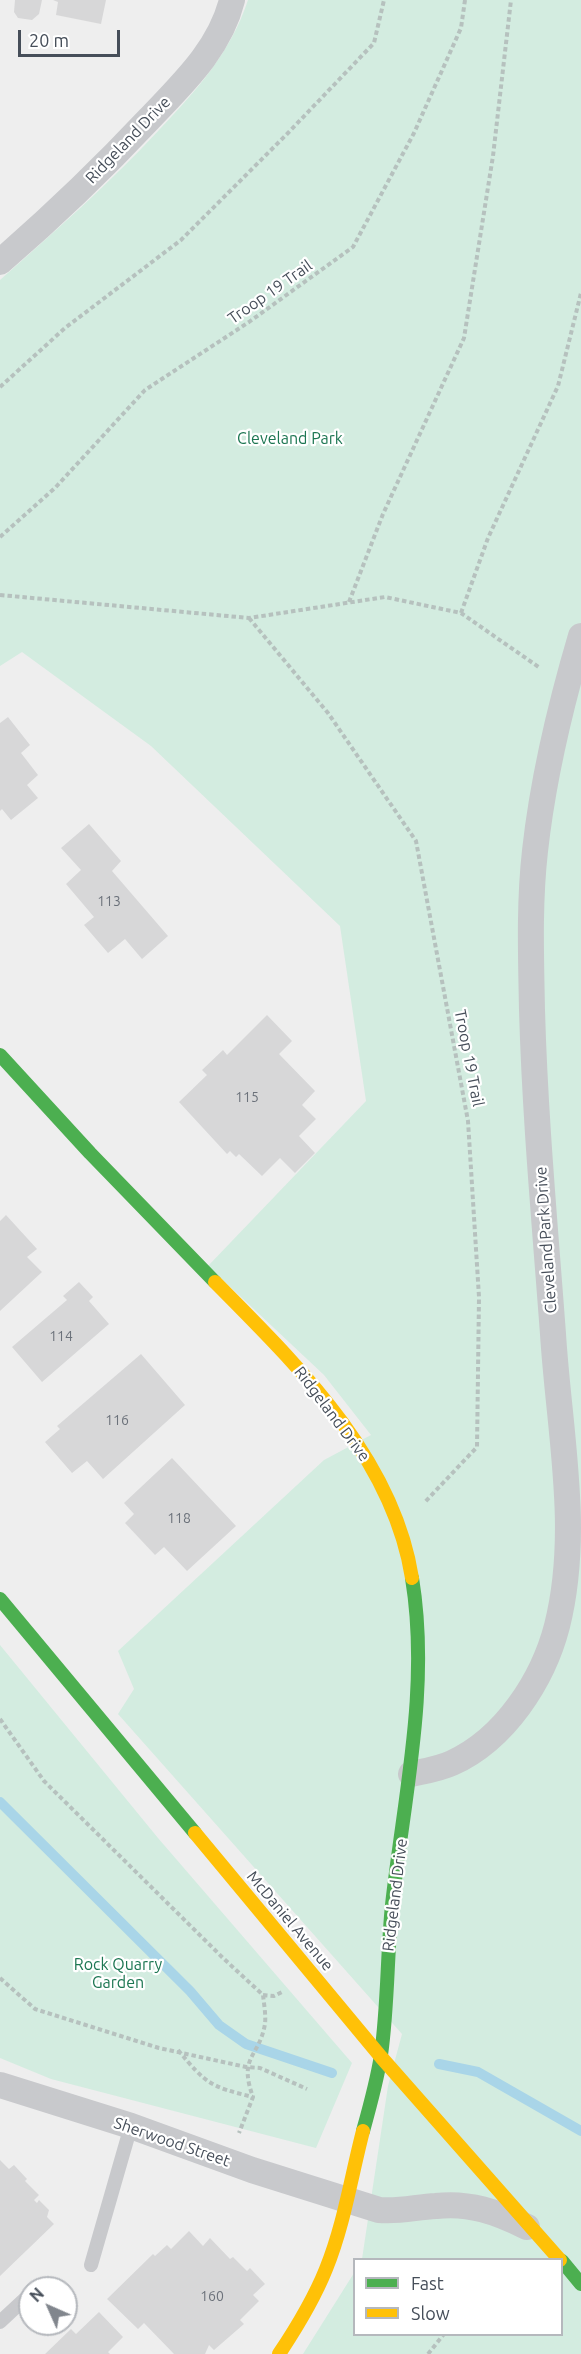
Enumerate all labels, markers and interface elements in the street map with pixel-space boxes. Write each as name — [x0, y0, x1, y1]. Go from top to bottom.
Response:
scale bar — [21, 18, 123, 56]
text: 20 m — [29, 30, 69, 50]
street label: Ridgeland Drive — [82, 92, 174, 188]
street label: Troop 19 Trail — [224, 256, 316, 328]
park label: Cleveland Park — [237, 429, 343, 449]
house number: 113 — [97, 893, 121, 909]
street label: Troop 19 Trail — [450, 1008, 488, 1108]
house number: 115 — [235, 1089, 259, 1105]
street label: Cleveland Park Drive — [531, 1166, 561, 1314]
house number: 114 — [49, 1328, 73, 1344]
street label: Ridgeland Drive — [290, 1363, 374, 1465]
house number: 116 — [105, 1412, 129, 1428]
house number: 118 — [167, 1510, 191, 1526]
street label: Ridgeland Drive — [379, 1837, 411, 1953]
street label: McDaniel Avenue — [243, 1867, 337, 1975]
park label: Rock Quarry Garden — [74, 1955, 162, 1993]
street label: Sherwood Street — [111, 2113, 233, 2171]
legend — [353, 2258, 563, 2336]
text: Fast — [411, 2273, 444, 2293]
north arrow — [18, 2276, 78, 2336]
text: N — [26, 2284, 47, 2305]
house number: 160 — [200, 2288, 224, 2304]
text: Slow — [411, 2303, 450, 2323]

